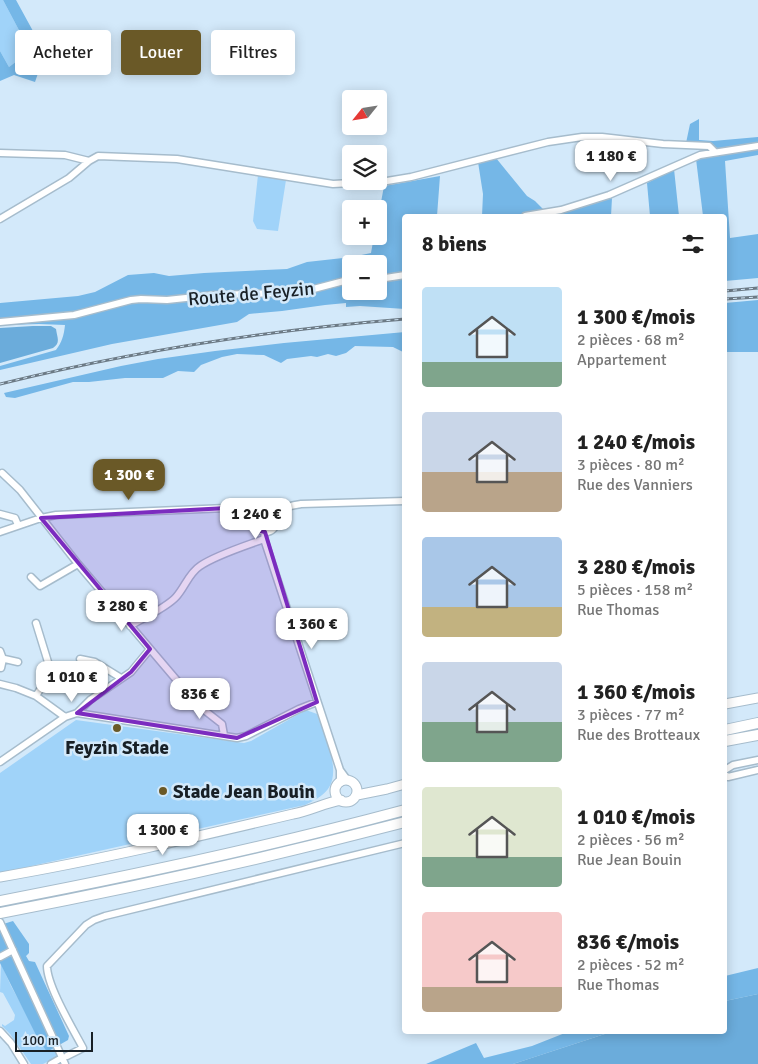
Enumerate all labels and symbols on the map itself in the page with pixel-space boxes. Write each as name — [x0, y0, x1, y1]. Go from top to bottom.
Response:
north arrow — [342, 90, 388, 135]
pin: 1 180 € — [565, 140, 657, 182]
street label: Route de Feyzin — [187, 277, 315, 311]
pin: 1 300 € — [83, 458, 175, 501]
pin: 1 240 € — [210, 498, 302, 540]
pin: 3 280 € — [76, 590, 168, 632]
pin: 1 360 € — [266, 608, 358, 650]
pin: 1 010 € — [26, 660, 118, 703]
pin: 836 € — [165, 678, 235, 720]
marker: Feyzin Stade — [111, 722, 123, 734]
place label: Feyzin Stade — [65, 736, 169, 760]
place label: Stade Jean Bouin — [173, 780, 315, 804]
marker: Stade Jean Bouin — [157, 785, 169, 797]
pin: 1 300 € — [117, 814, 209, 856]
scale bar — [15, 1029, 92, 1052]

